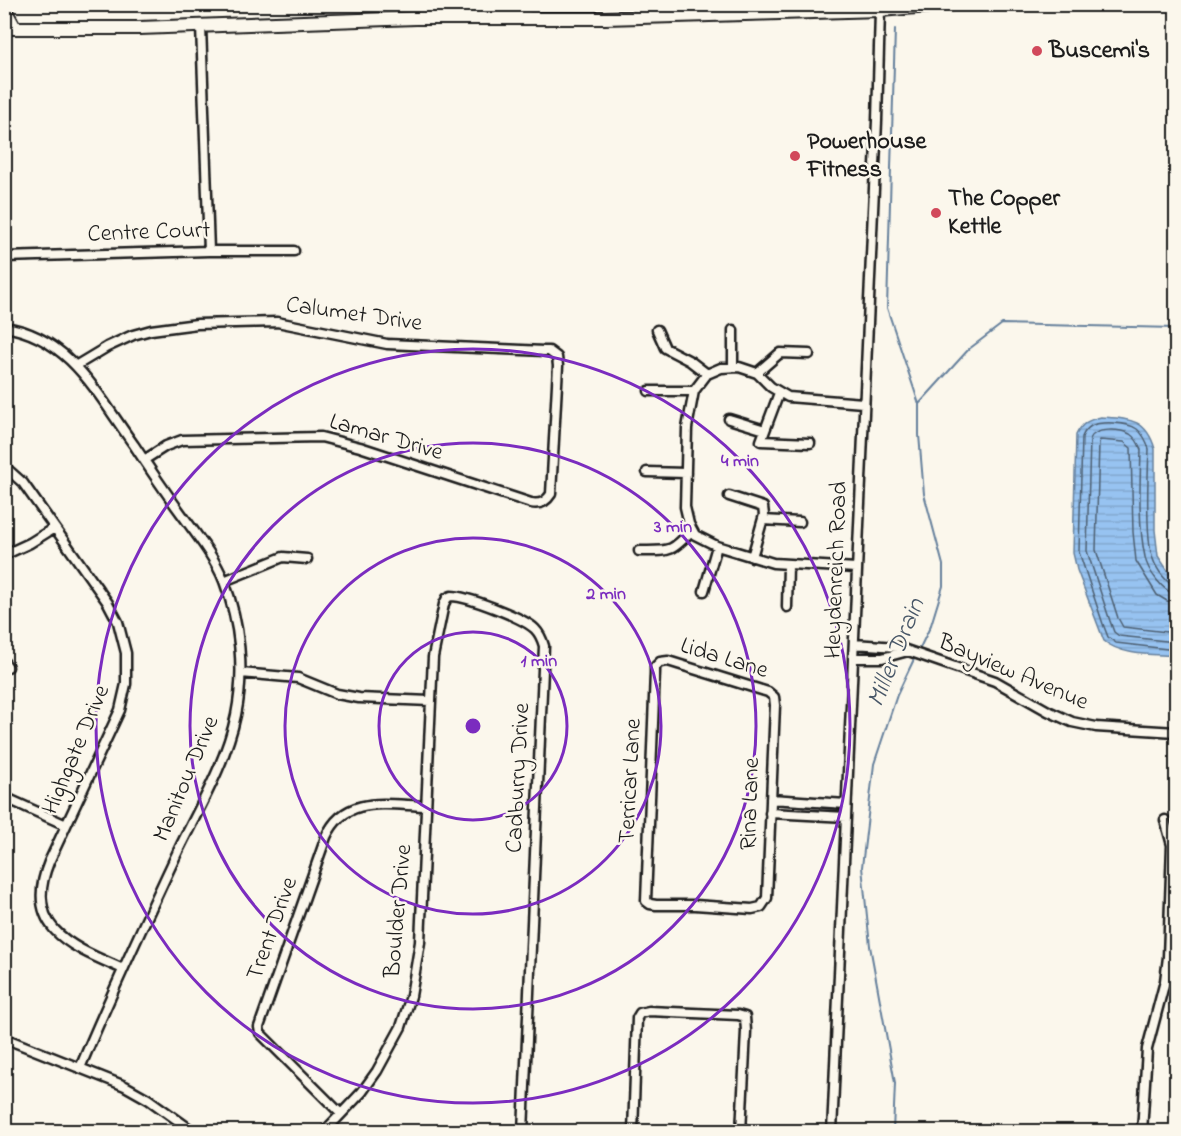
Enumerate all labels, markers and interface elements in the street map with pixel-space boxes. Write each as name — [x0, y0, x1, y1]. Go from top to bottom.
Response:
place label: Buscemi's — [1048, 34, 1150, 69]
marker: Buscemi's — [1030, 44, 1044, 58]
place label: Powerhouse Fitness — [806, 125, 928, 188]
marker: Powerhouse Fitness — [788, 149, 802, 163]
place label: The Copper Kettle — [948, 182, 1060, 245]
marker: The Copper Kettle — [929, 206, 943, 220]
street label: Centre Court — [87, 213, 211, 253]
street label: Calumet Drive — [284, 288, 425, 342]
street label: Lamar Drive — [325, 405, 447, 471]
text: 4 min — [721, 449, 759, 475]
street label: Heydenreich Road — [816, 480, 859, 659]
text: 3 min — [653, 515, 692, 541]
text: 2 min — [585, 582, 626, 608]
water label: Miller Drain — [858, 592, 936, 713]
street label: Bayview Avenue — [931, 625, 1094, 721]
street label: Lida Lane — [676, 629, 772, 689]
text: 1 min — [521, 649, 557, 675]
street label: Highgate Drive — [34, 679, 120, 820]
street label: Cadburry Drive — [498, 702, 541, 854]
street label: Manitou Drive — [145, 710, 229, 848]
centre of rings — [463, 716, 483, 736]
street label: Terricar Lane — [610, 717, 652, 844]
street label: Rina Lane — [732, 757, 770, 851]
street label: Boulder Drive — [376, 842, 422, 980]
street label: Trent Drive — [238, 872, 308, 986]

